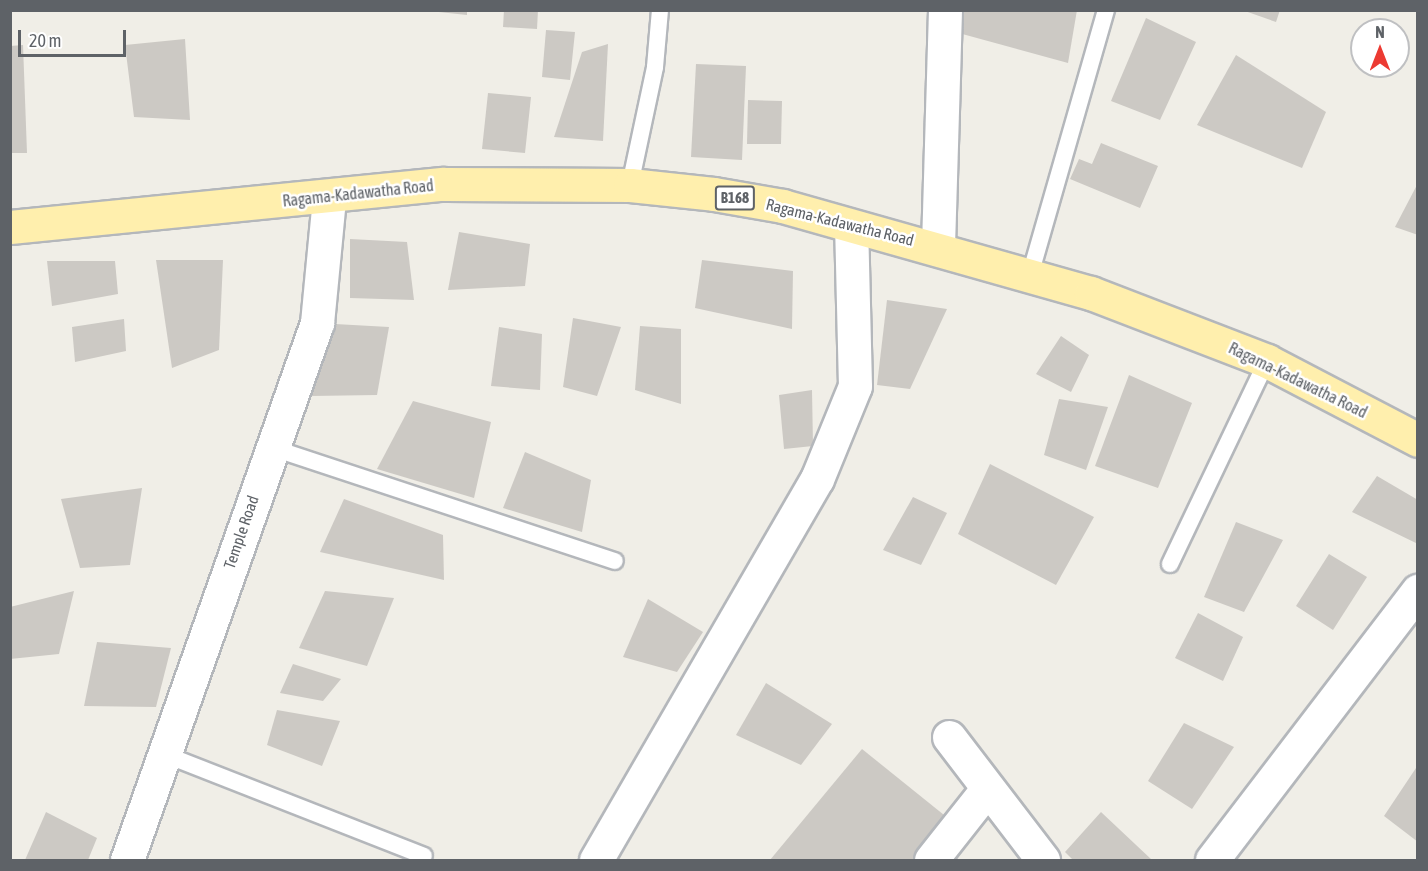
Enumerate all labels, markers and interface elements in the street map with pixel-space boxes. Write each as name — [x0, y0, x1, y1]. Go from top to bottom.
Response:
scale bar — [21, 18, 129, 56]
north arrow — [1350, 18, 1410, 78]
text: N — [1375, 23, 1385, 41]
text: 20 m — [29, 30, 61, 51]
street label: Ragama-Kadawatha Road — [282, 176, 434, 210]
road number: B168 — [714, 186, 756, 210]
street label: Ragama-Kadawatha Road — [764, 194, 916, 250]
street label: Ragama-Kadawatha Road — [1226, 338, 1370, 422]
street label: Temple Road — [219, 493, 263, 571]

